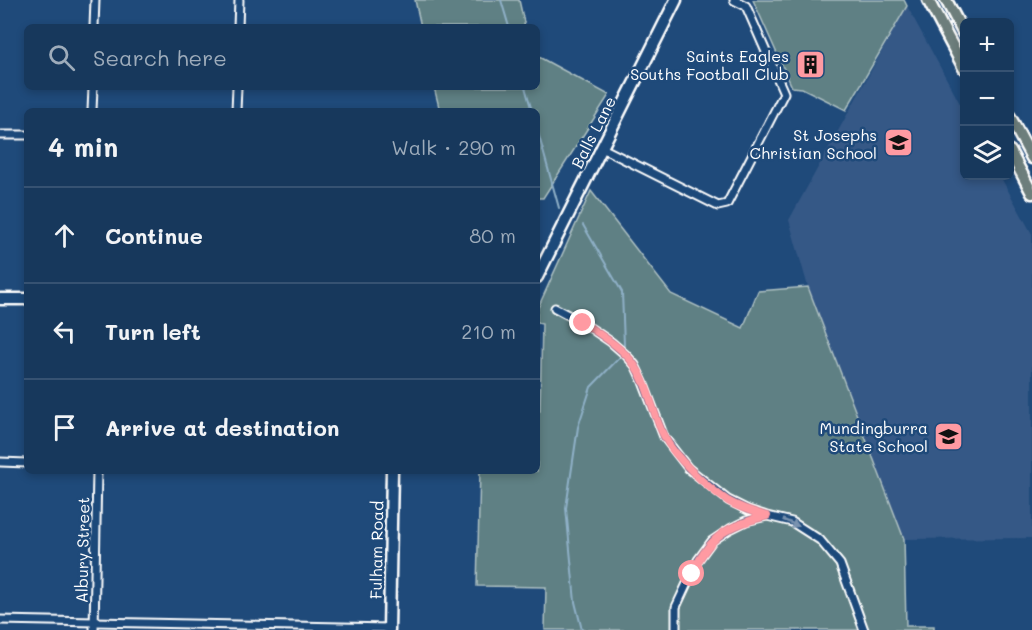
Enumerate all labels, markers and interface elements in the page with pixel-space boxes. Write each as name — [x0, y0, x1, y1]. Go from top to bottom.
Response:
map controls — [960, 18, 1014, 180]
button: + — [960, 18, 1014, 72]
search box — [24, 24, 540, 90]
icon: search — [45, 41, 78, 74]
text: Search here — [93, 43, 227, 72]
place label: Saints Eagles Souths Football Club — [630, 45, 789, 84]
building icon: Saints Eagles Souths Football Club — [794, 48, 826, 80]
button: − — [960, 72, 1014, 126]
street label: Balls Lane — [566, 92, 620, 172]
place label: St Josephs Christian School — [750, 124, 877, 163]
button: layers — [960, 126, 1014, 180]
school or university icon: St Josephs Christian School — [882, 127, 914, 159]
text: 4 min — [48, 130, 118, 164]
text: Walk · 290 m — [391, 134, 516, 160]
icon: ahead — [48, 219, 81, 252]
text: Continue — [105, 221, 203, 250]
text: 80 m — [469, 222, 516, 248]
route end — [569, 309, 595, 335]
icon: left — [48, 315, 81, 348]
text: Turn left — [105, 317, 201, 346]
text: 210 m — [461, 318, 516, 344]
icon: arrive — [48, 411, 81, 444]
text: Arrive at destination — [105, 413, 340, 442]
place label: Mundingburra State School — [819, 417, 928, 456]
school or university icon: Mundingburra State School — [933, 420, 965, 452]
street label: Albury Street — [71, 497, 93, 603]
street label: Fulham Road — [365, 501, 387, 599]
one-way arrow — [782, 518, 800, 528]
route start — [678, 560, 704, 586]

